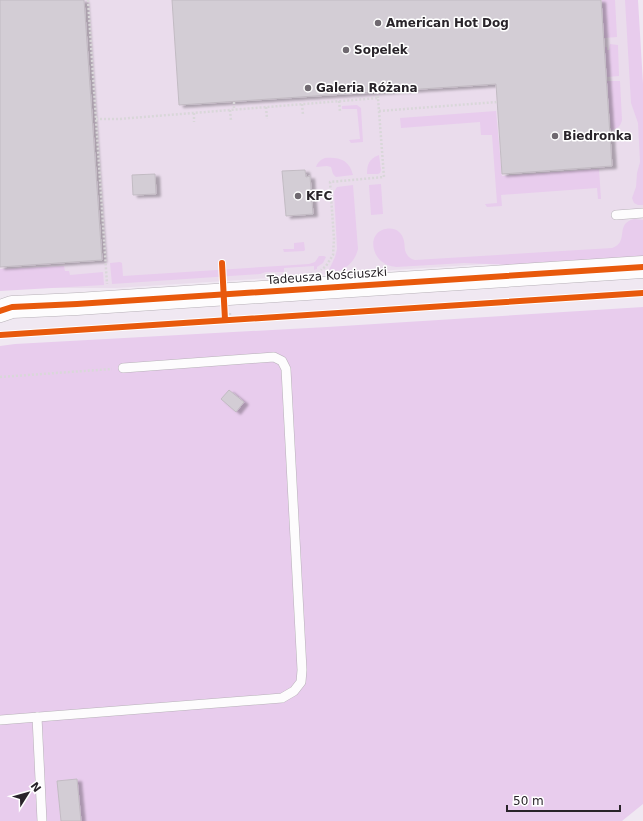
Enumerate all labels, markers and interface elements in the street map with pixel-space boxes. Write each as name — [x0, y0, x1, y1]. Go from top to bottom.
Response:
place label: American Hot Dog — [386, 16, 509, 30]
marker: American Hot Dog — [373, 18, 383, 28]
place label: Sopelek — [354, 43, 409, 57]
marker: Sopelek — [341, 45, 351, 55]
place label: Galeria Różana — [316, 81, 418, 95]
marker: Galeria Różana — [303, 83, 313, 93]
place label: Biedronka — [563, 129, 632, 143]
marker: Biedronka — [550, 131, 560, 141]
place label: KFC — [306, 189, 332, 203]
marker: KFC — [293, 191, 303, 201]
street label: Tadeusza Kościuszki — [266, 265, 387, 287]
north arrow — [8, 773, 48, 813]
text: N — [28, 780, 44, 795]
scale bar — [507, 787, 620, 813]
text: 50 m — [513, 794, 544, 808]

